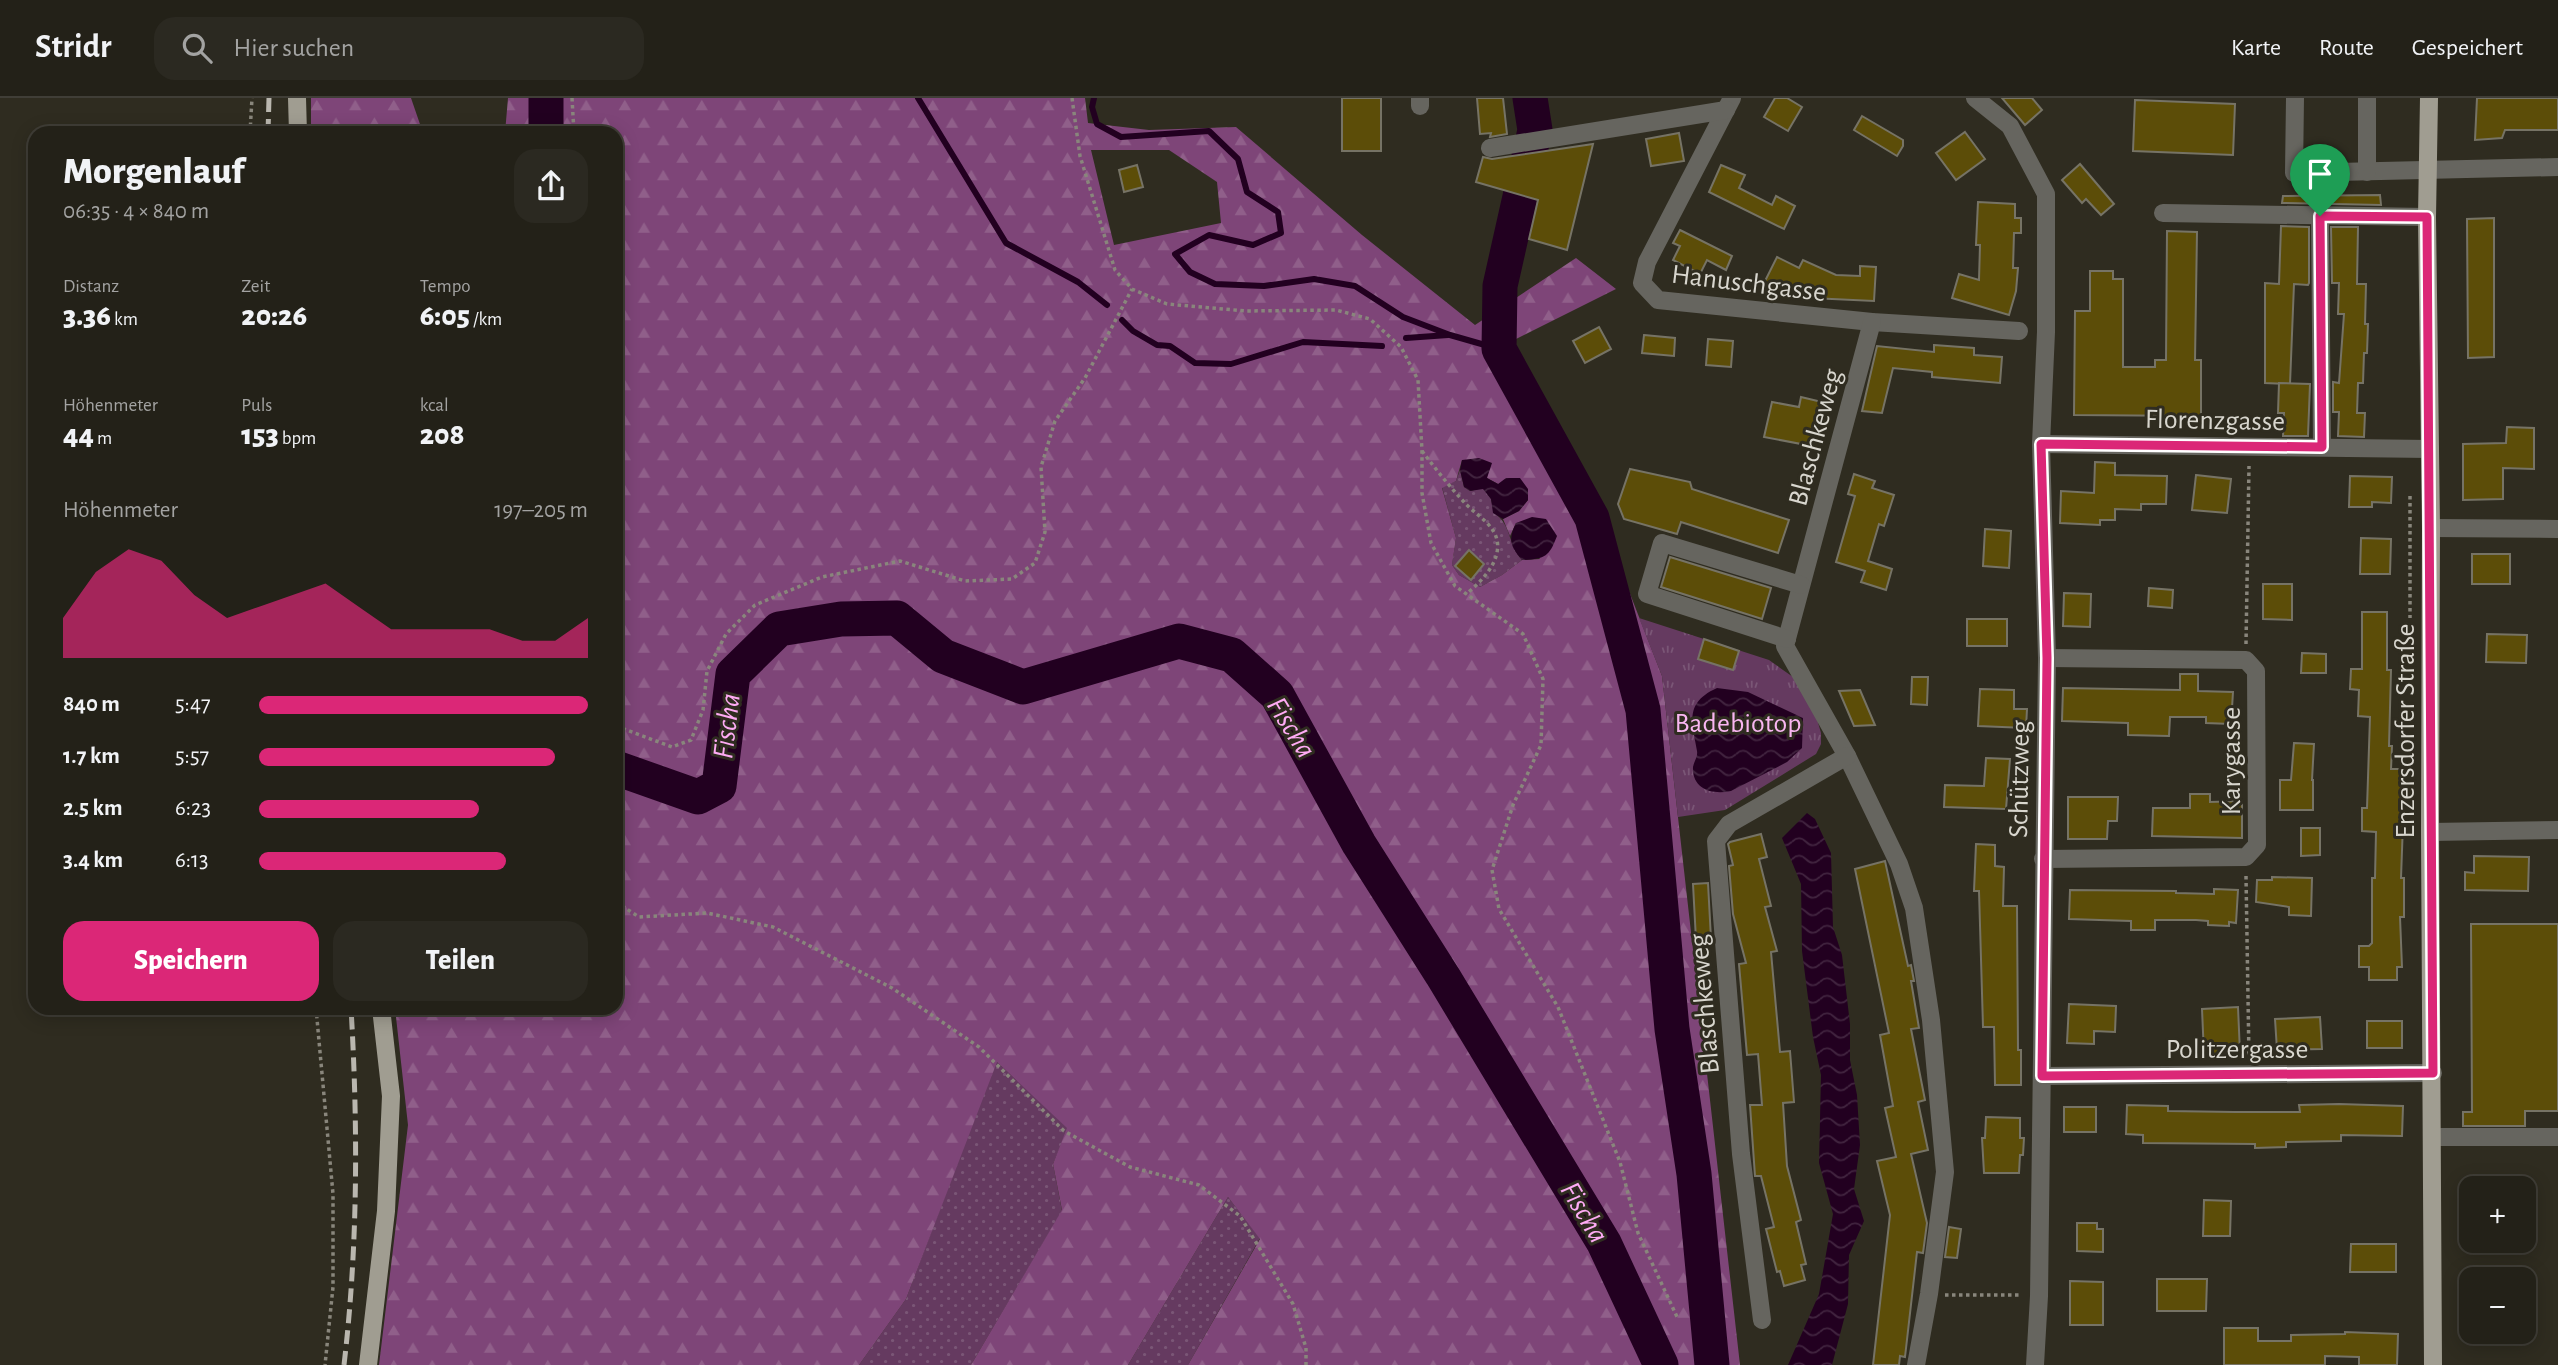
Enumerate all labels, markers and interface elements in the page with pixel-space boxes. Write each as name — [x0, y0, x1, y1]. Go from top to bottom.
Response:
search box — [154, 17, 644, 80]
icon: search — [178, 29, 216, 67]
text: Stridr — [35, 31, 112, 64]
text: Hier suchen — [234, 35, 354, 61]
text: Karte — [2231, 36, 2281, 60]
text: Route — [2319, 36, 2374, 60]
text: Gespeichert — [2412, 36, 2523, 60]
pin — [2290, 144, 2350, 216]
button: share — [514, 149, 588, 223]
text: Morgenlauf — [63, 153, 244, 191]
icon: arrive — [2301, 155, 2339, 193]
text: 06:35 · 4 × 840 m — [63, 200, 209, 223]
street label: Hanuschgasse — [1670, 261, 1828, 307]
text: Distanz — [63, 277, 119, 296]
text: Zeit — [241, 277, 270, 296]
text: Tempo — [420, 277, 471, 296]
text: 3.36 — [63, 301, 111, 331]
text: 20:26 — [241, 301, 307, 331]
text: 6:05 — [420, 301, 470, 331]
text: km — [111, 310, 138, 329]
text: /km — [470, 310, 502, 329]
street label: Blaschkeweg — [1784, 366, 1848, 509]
text: Höhenmeter — [63, 396, 158, 415]
text: Puls — [241, 396, 272, 415]
text: kcal — [420, 396, 449, 415]
street label: Florenzgasse — [2145, 406, 2285, 436]
text: 44 — [63, 420, 94, 450]
text: 153 — [241, 420, 279, 450]
text: 208 — [420, 420, 465, 450]
text: m — [94, 429, 112, 448]
text: bpm — [279, 429, 316, 448]
text: Höhenmeter — [63, 499, 178, 522]
text: 197–205 m — [494, 499, 588, 522]
street label: Enzersdorfer Straße — [2392, 624, 2420, 838]
water label: Fischa — [708, 692, 746, 761]
water label: Fischa — [1261, 692, 1321, 763]
text: 840 m — [63, 693, 120, 716]
text: 5:47 — [175, 693, 211, 716]
street label: Karygasse — [2218, 707, 2246, 815]
park label: Badebiotop — [1675, 710, 1801, 738]
street label: Schützweg — [2005, 720, 2035, 838]
text: 1.7 km — [63, 745, 120, 768]
text: 5:57 — [175, 745, 209, 768]
text: 2.5 km — [63, 797, 122, 820]
text: 6:23 — [175, 797, 211, 820]
text: 3.4 km — [63, 849, 123, 872]
text: 6:13 — [175, 849, 208, 872]
button: Speichern — [63, 921, 319, 1001]
button: Teilen — [333, 921, 588, 1001]
street label: Blaschkeweg — [1685, 932, 1725, 1075]
street label: Politzergasse — [2166, 1036, 2308, 1064]
map controls — [2459, 1176, 2536, 1344]
button: + — [2459, 1176, 2536, 1253]
water label: Fischa — [1554, 1177, 1614, 1248]
button: − — [2459, 1267, 2536, 1344]

